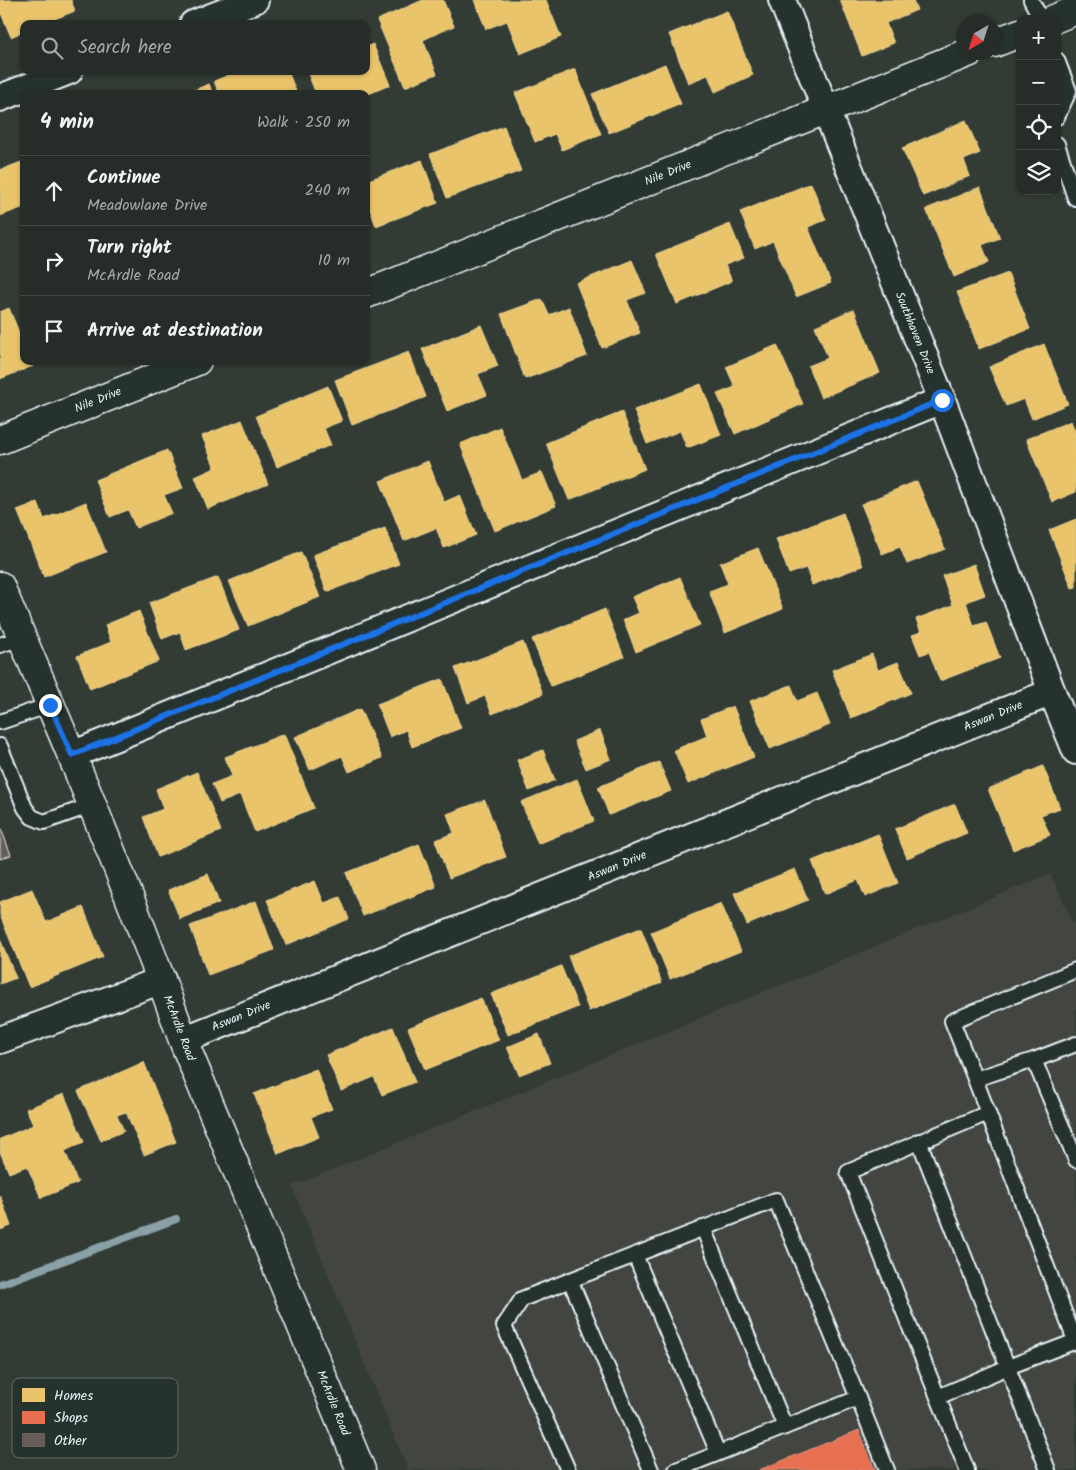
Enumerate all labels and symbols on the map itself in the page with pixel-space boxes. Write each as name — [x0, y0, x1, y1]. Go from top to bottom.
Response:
north arrow — [956, 15, 1001, 60]
street label: Nile Drive — [642, 155, 695, 191]
street label: Southhaven Drive — [890, 289, 940, 378]
street label: Nile Drive — [72, 382, 125, 418]
route start — [931, 389, 954, 412]
route end — [39, 694, 62, 717]
street label: Aswan Drive — [961, 695, 1026, 736]
street label: Aswan Drive — [585, 845, 650, 886]
street label: McArdle Road — [158, 992, 201, 1065]
street label: Aswan Drive — [209, 995, 274, 1036]
street label: McArdle Road — [311, 1367, 355, 1440]
legend — [12, 1378, 178, 1458]
text: Homes — [54, 1385, 93, 1407]
text: Shops — [54, 1407, 88, 1429]
text: Other — [54, 1430, 88, 1452]

